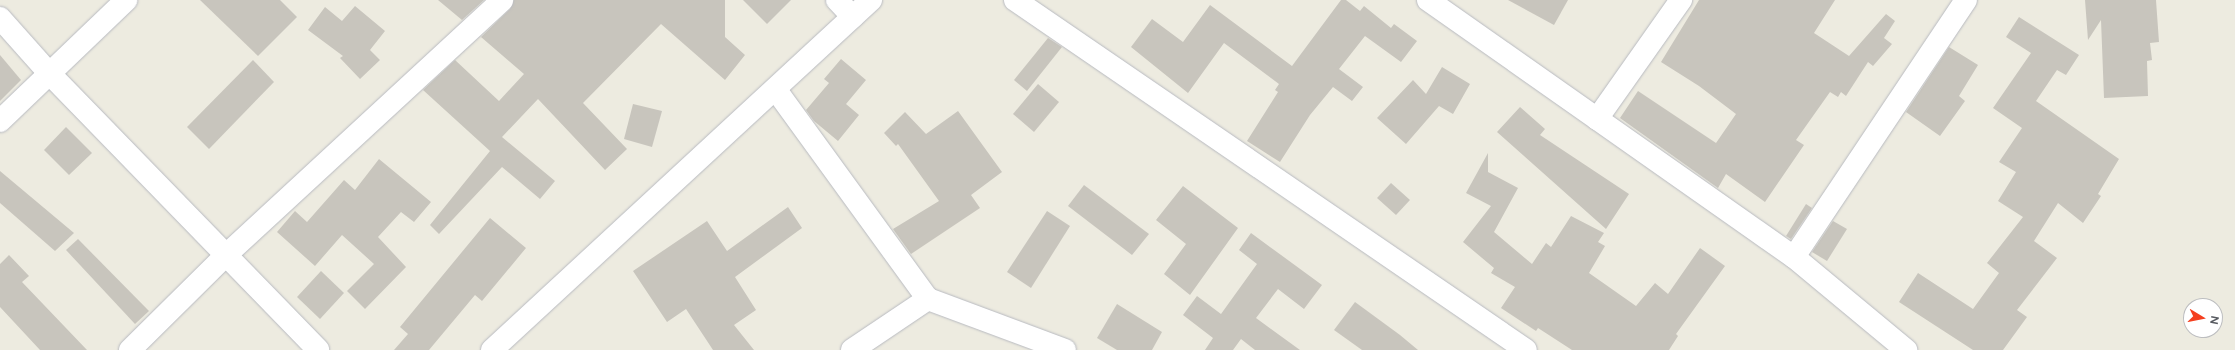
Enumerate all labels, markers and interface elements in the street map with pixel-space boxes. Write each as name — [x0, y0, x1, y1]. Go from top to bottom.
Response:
north arrow — [2183, 298, 2223, 338]
text: N — [2207, 315, 2221, 325]

